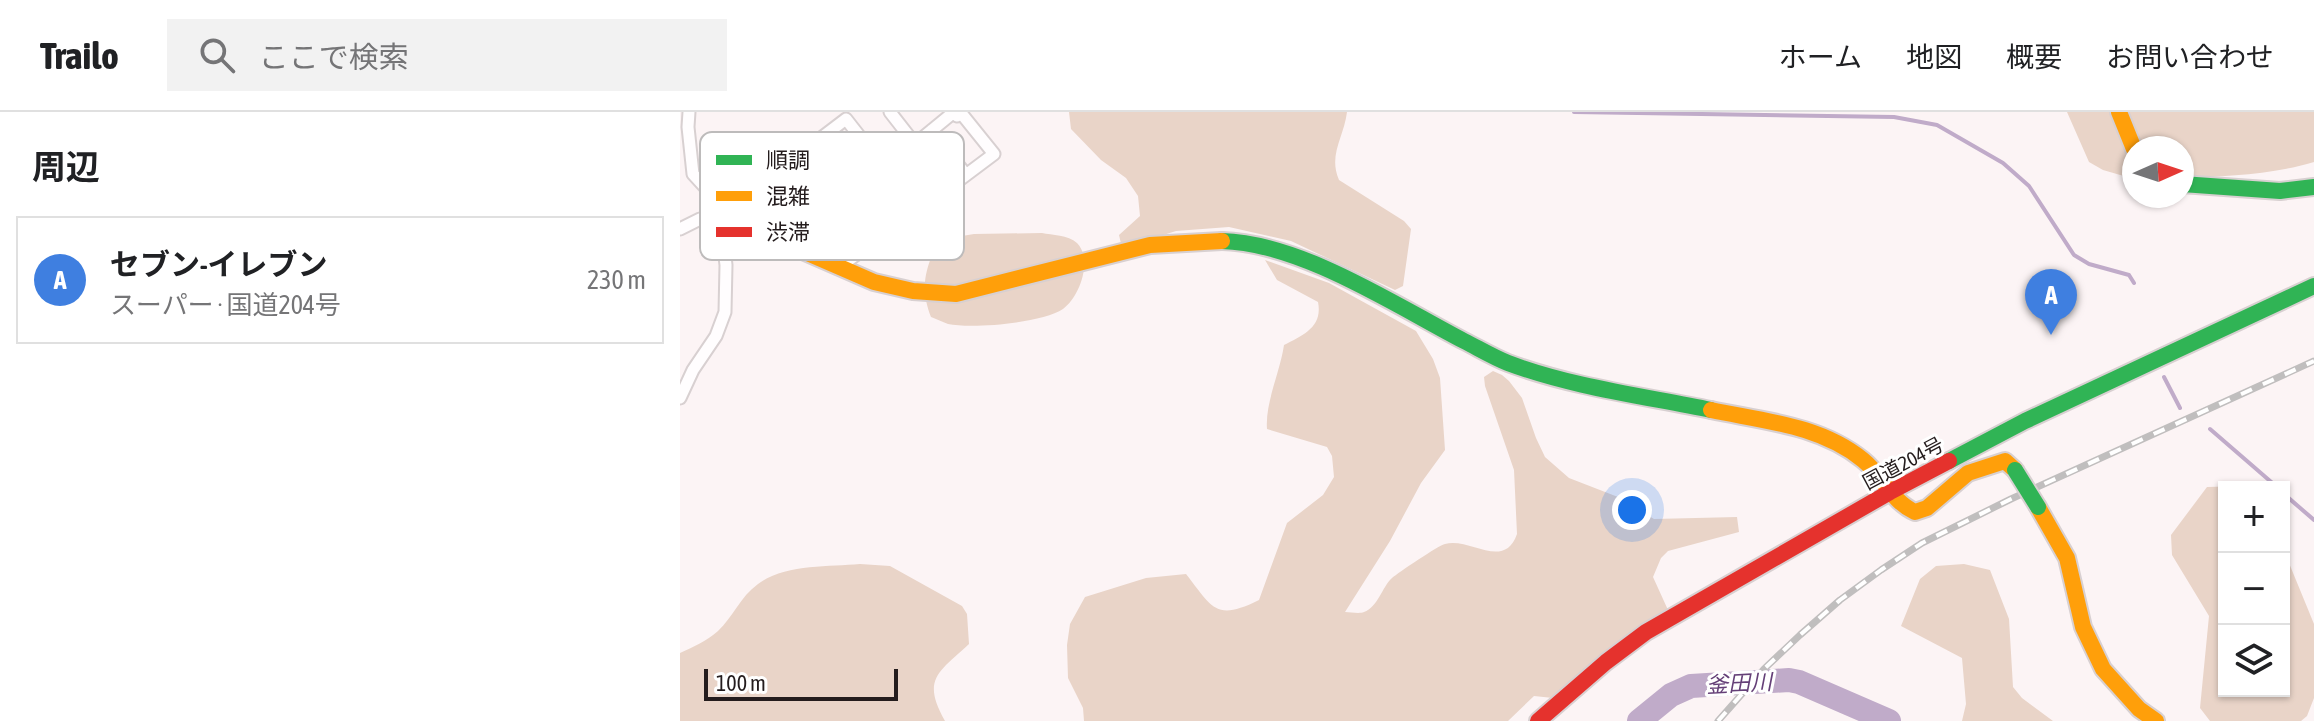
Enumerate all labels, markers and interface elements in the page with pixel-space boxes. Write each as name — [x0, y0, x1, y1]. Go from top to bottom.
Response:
search box — [167, 19, 727, 91]
icon: search — [195, 33, 239, 77]
text: Trailo — [40, 34, 119, 77]
text: ここで検索 — [259, 40, 409, 74]
text: ホーム — [1779, 41, 1862, 73]
text: 地図 — [1906, 41, 1962, 73]
text: 概要 — [2006, 41, 2062, 73]
text: お問い合わせ — [2106, 41, 2274, 73]
legend — [700, 132, 964, 260]
north arrow — [2122, 136, 2194, 208]
text: 周辺 — [32, 147, 100, 186]
text: 順調 — [766, 147, 810, 173]
text: 混雑 — [766, 183, 810, 209]
text: 渋滞 — [766, 219, 810, 245]
text: セブン-イレブン — [110, 247, 328, 281]
text: A — [54, 265, 66, 295]
text: 230 m — [587, 265, 646, 295]
pin: A — [2025, 269, 2077, 335]
text: スーパー · 国道204号 — [110, 290, 341, 320]
street label: 国道204号 — [1859, 432, 1947, 494]
map controls — [2218, 481, 2290, 697]
button: + — [2218, 481, 2290, 553]
your location — [1612, 490, 1652, 530]
button: − — [2218, 553, 2290, 625]
button: layers — [2218, 625, 2290, 697]
scale bar — [704, 665, 898, 701]
water label: 釜田川 — [1705, 668, 1775, 698]
text: 100 m — [716, 670, 766, 696]

